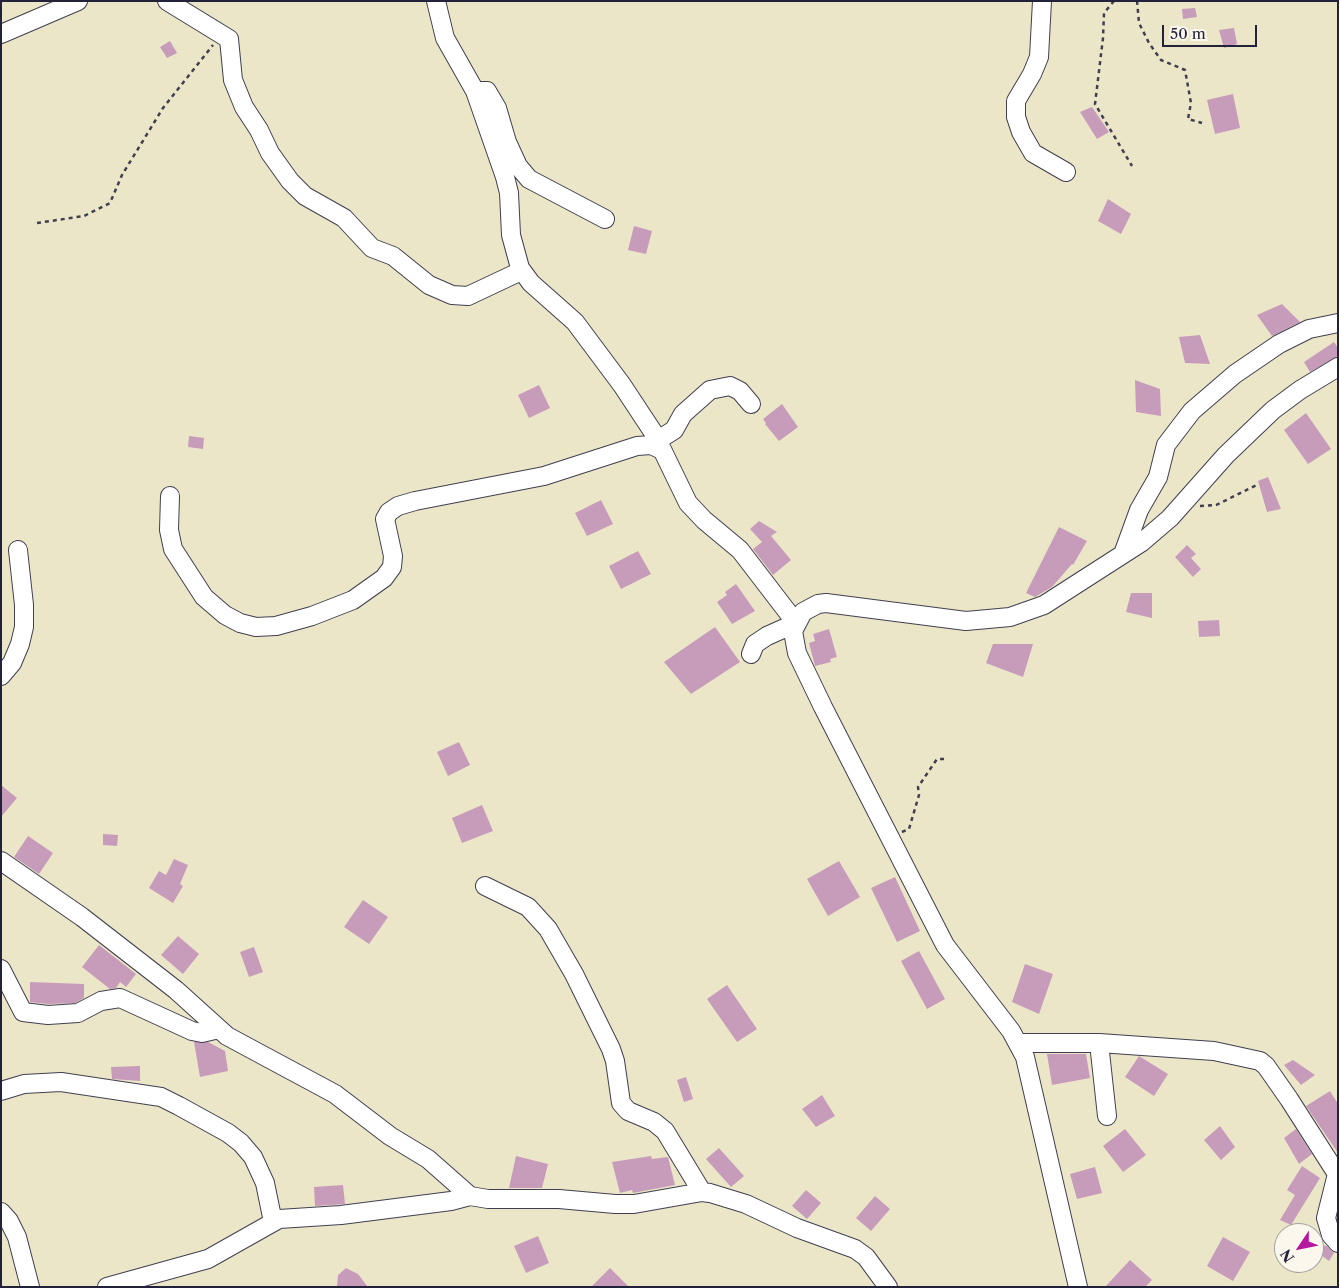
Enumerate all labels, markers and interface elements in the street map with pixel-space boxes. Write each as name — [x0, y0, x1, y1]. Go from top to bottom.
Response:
scale bar — [1164, 15, 1259, 47]
text: 50 m — [1170, 24, 1206, 43]
north arrow — [1274, 1223, 1324, 1273]
text: N — [1277, 1246, 1298, 1266]

